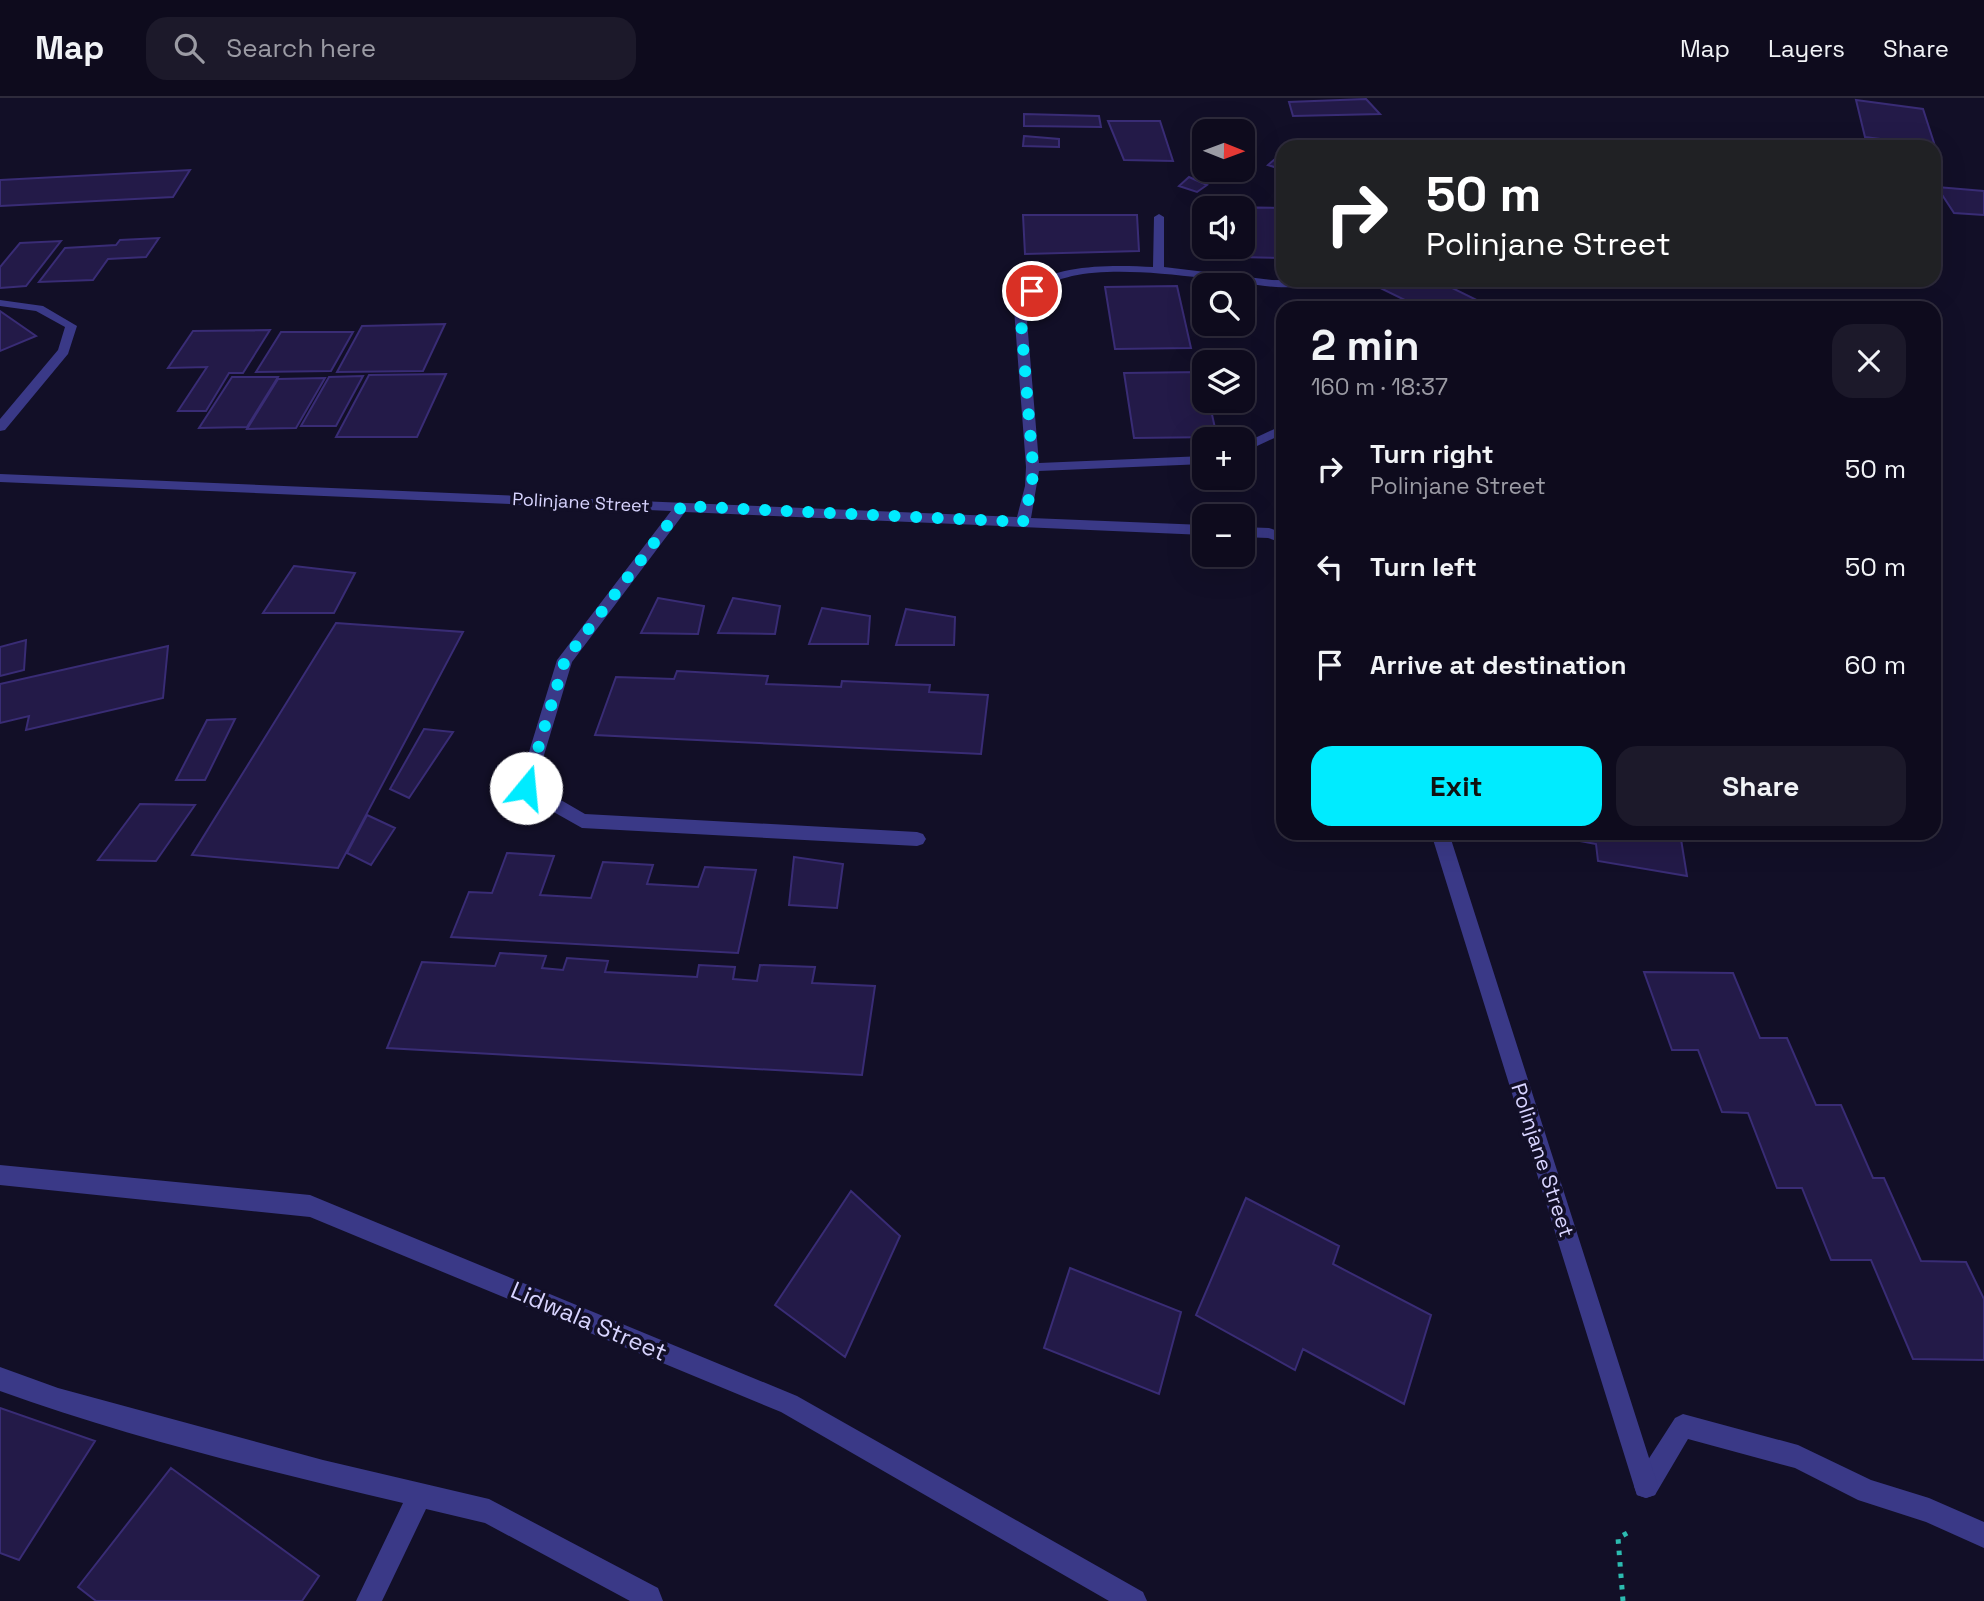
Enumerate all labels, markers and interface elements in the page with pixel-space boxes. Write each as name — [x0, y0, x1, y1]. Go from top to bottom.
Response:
search box — [146, 17, 636, 80]
text: Map — [35, 27, 104, 69]
icon: search — [170, 29, 208, 67]
text: Search here — [226, 31, 376, 65]
text: Map — [1680, 33, 1730, 64]
text: Layers — [1768, 33, 1845, 64]
text: Share — [1883, 33, 1949, 64]
north arrow — [1192, 119, 1255, 182]
map controls — [1192, 119, 1255, 567]
text: 50 m — [1426, 163, 1541, 225]
icon: right — [1311, 168, 1402, 259]
button: sound — [1192, 196, 1255, 259]
text: Polinjane Street — [1426, 224, 1671, 264]
pin — [1002, 261, 1062, 321]
icon: arrive — [1013, 272, 1051, 310]
button: search — [1192, 273, 1255, 336]
text: 2 min — [1311, 319, 1420, 372]
button: close — [1832, 324, 1906, 398]
button: layers — [1192, 350, 1255, 413]
text: 160 m · 18:37 — [1311, 372, 1448, 402]
button: + — [1192, 427, 1255, 490]
text: Turn right — [1370, 437, 1494, 471]
icon: right — [1311, 450, 1349, 488]
text: 50 m — [1845, 452, 1906, 486]
text: Polinjane Street — [1370, 471, 1546, 501]
street label: Polinjane Street — [512, 487, 650, 517]
button: − — [1192, 504, 1255, 567]
icon: left — [1311, 548, 1349, 586]
text: Turn left — [1370, 550, 1477, 584]
text: 50 m — [1845, 550, 1906, 584]
icon: arrive — [1311, 646, 1349, 684]
text: Arrive at destination — [1370, 648, 1627, 682]
text: 60 m — [1844, 648, 1906, 682]
button: Exit — [1311, 746, 1602, 826]
button: Share — [1616, 746, 1906, 826]
position arrow — [489, 751, 563, 825]
street label: Polinjane Street — [1505, 1079, 1581, 1241]
street label: Lidwala Street — [506, 1274, 672, 1368]

